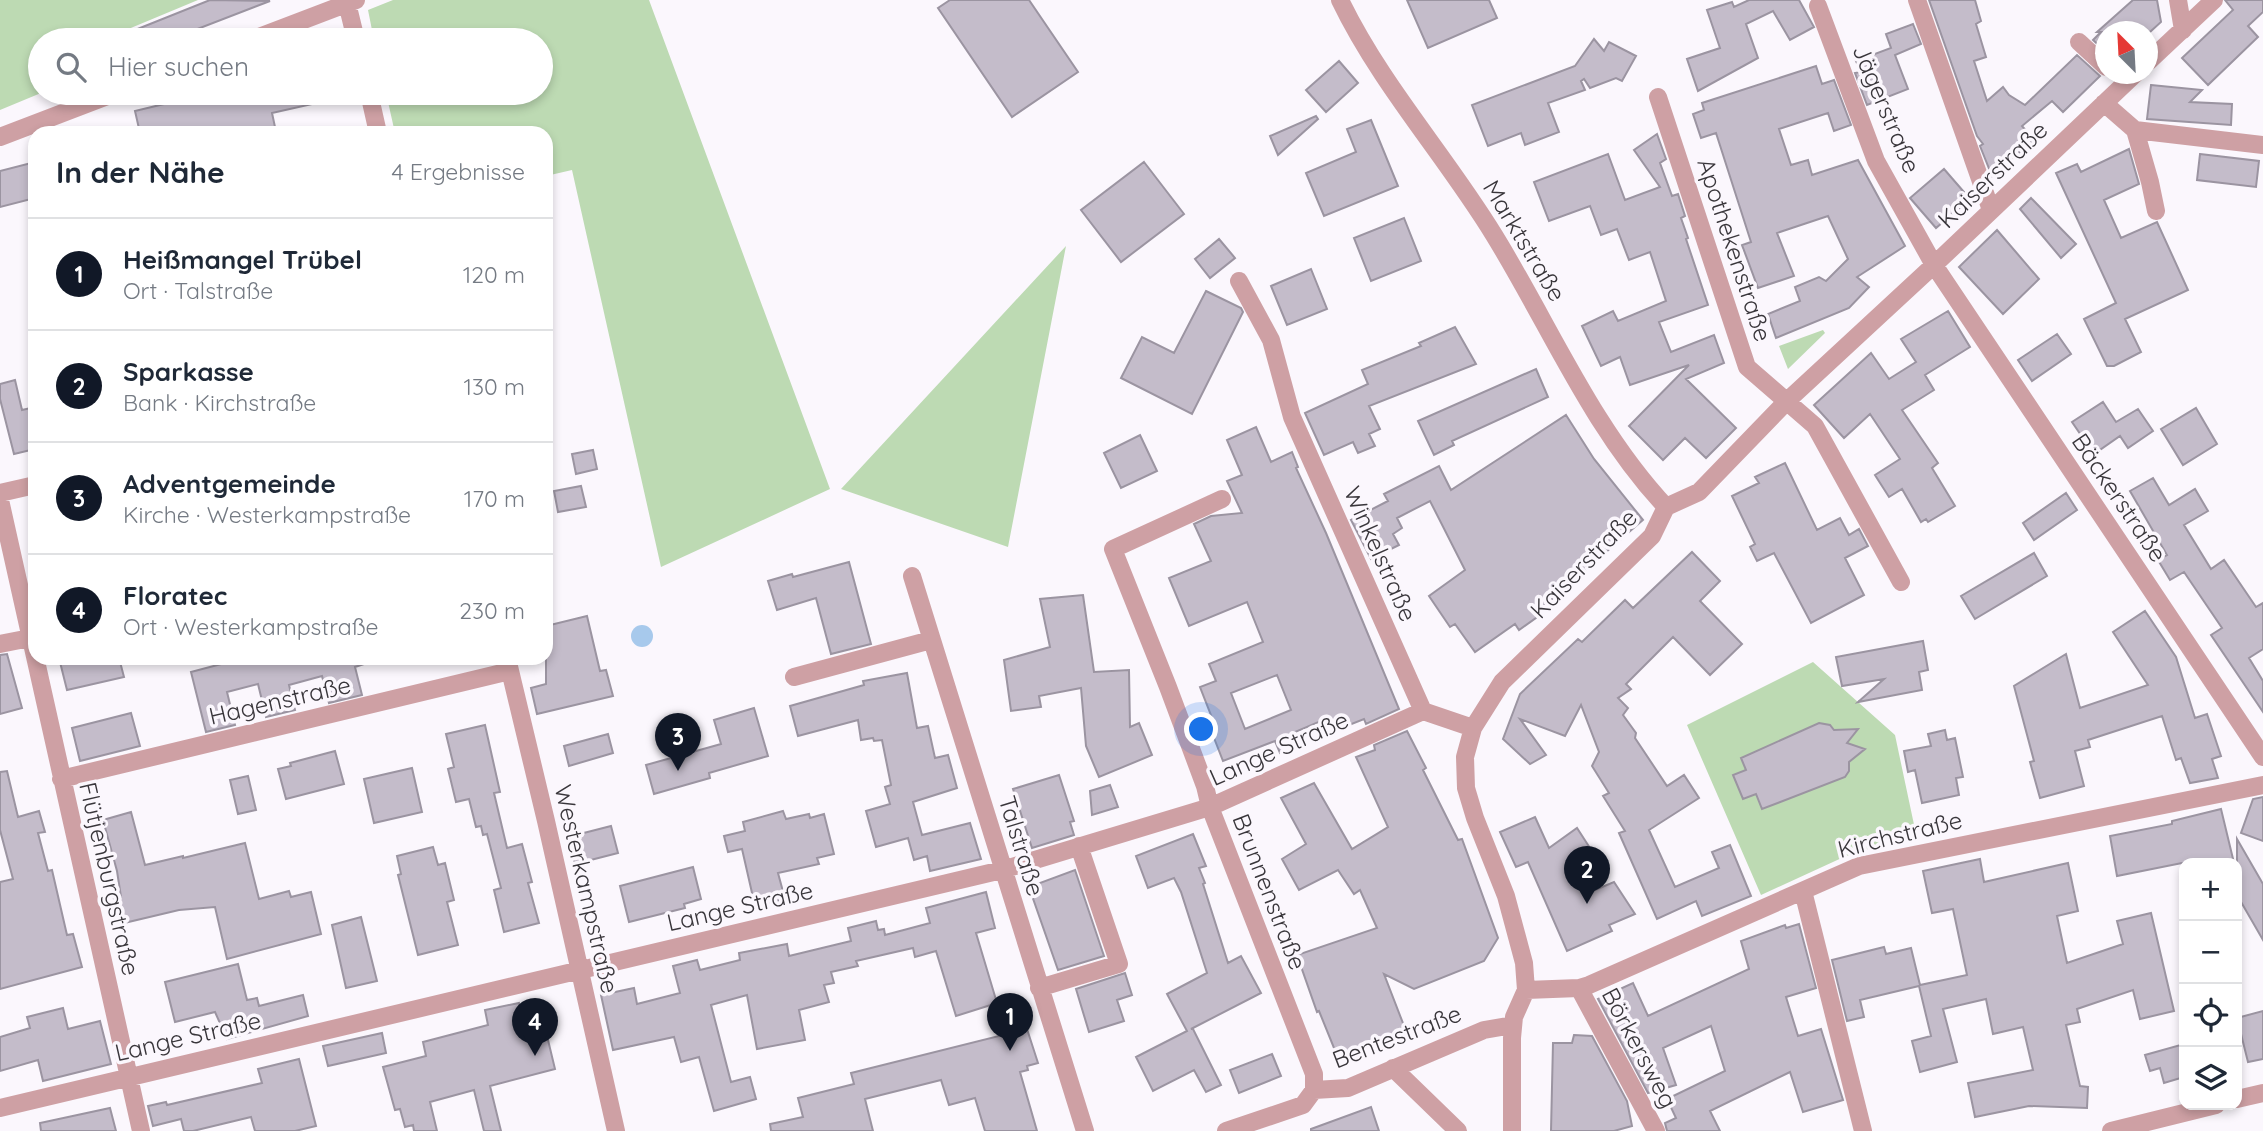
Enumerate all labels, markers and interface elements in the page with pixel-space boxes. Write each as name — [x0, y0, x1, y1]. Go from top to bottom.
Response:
north arrow — [2095, 21, 2158, 84]
search box — [28, 28, 553, 105]
street label: Jägerstraße — [1846, 40, 1927, 177]
icon: search — [52, 48, 90, 86]
text: Hier suchen — [108, 50, 249, 83]
street label: Kaiserstraße — [1931, 115, 2053, 234]
text: In der Nähe — [56, 153, 225, 191]
street label: Apothekenstraße — [1691, 154, 1779, 345]
text: 4 Ergebnisse — [391, 157, 525, 186]
street label: Marktstraße — [1477, 174, 1573, 307]
text: Heißmangel Trübel — [123, 243, 362, 276]
text: 1 — [75, 260, 83, 289]
text: 120 m — [463, 260, 525, 289]
text: Ort · Talstraße — [123, 276, 273, 305]
text: Sparkasse — [123, 355, 254, 388]
text: 2 — [72, 372, 86, 401]
text: 130 m — [463, 372, 525, 401]
text: Bank · Kirchstraße — [123, 388, 316, 417]
street label: Bäckerstraße — [2066, 427, 2174, 567]
text: Adventgemeinde — [123, 467, 336, 500]
street label: Winkelstraße — [1338, 481, 1424, 626]
text: 3 — [73, 484, 85, 513]
text: 170 m — [464, 484, 525, 513]
text: Kirche · Westerkampstraße — [123, 500, 411, 529]
street label: Kaiserstraße — [1524, 502, 1643, 624]
text: Floratec — [123, 579, 227, 612]
text: 4 — [72, 596, 86, 625]
text: 230 m — [459, 596, 525, 625]
text: Ort · Westerkampstraße — [123, 612, 379, 641]
street label: Hagenstraße — [206, 669, 354, 731]
street label: Lange Straße — [1204, 704, 1353, 792]
your location — [1184, 712, 1218, 746]
pin: 3 — [655, 713, 701, 771]
street label: Flütjenburgstraße — [73, 779, 147, 978]
street label: Westerkampstraße — [548, 782, 626, 996]
street label: Talstraße — [993, 792, 1051, 899]
street label: Kirchstraße — [1834, 804, 1965, 864]
street label: Brunnenstraße — [1226, 809, 1313, 974]
pin: 2 — [1564, 846, 1610, 904]
map controls — [2179, 858, 2242, 1110]
button: + — [2179, 858, 2242, 921]
street label: Lange Straße — [664, 875, 816, 937]
button: − — [2179, 921, 2242, 984]
street label: Börkersweg — [1596, 982, 1684, 1113]
button: locate — [2179, 984, 2242, 1047]
pin: 1 — [987, 993, 1033, 1051]
pin: 4 — [512, 998, 558, 1056]
street label: Bentestraße — [1328, 998, 1465, 1074]
street label: Lange Straße — [112, 1005, 264, 1067]
button: layers — [2179, 1047, 2242, 1110]

